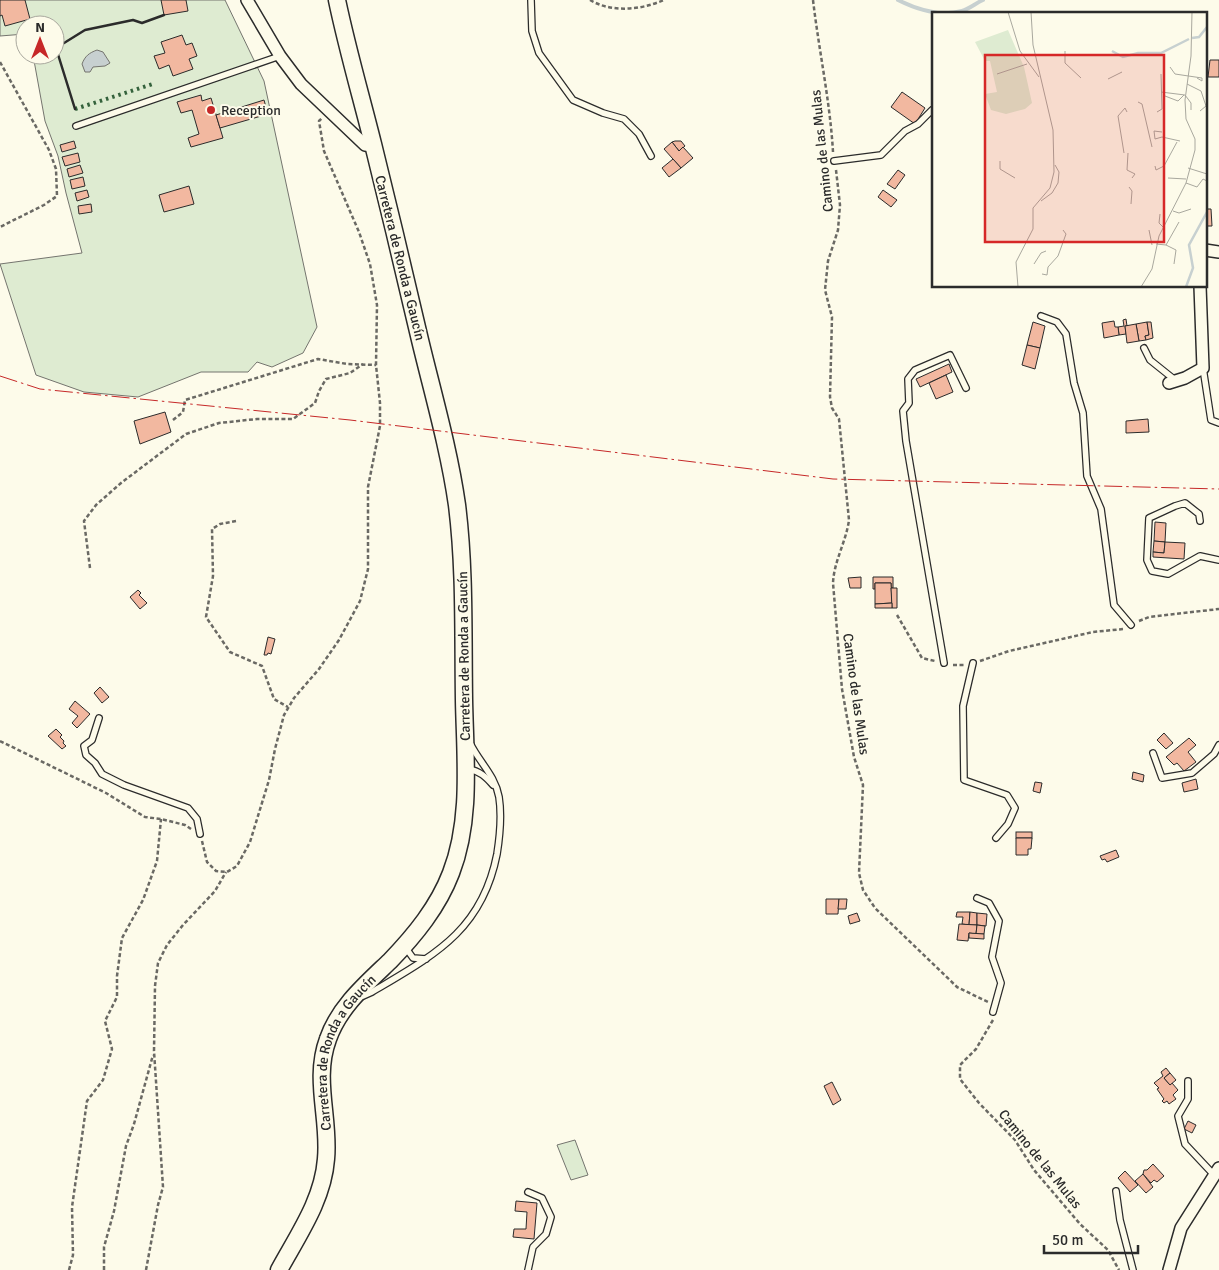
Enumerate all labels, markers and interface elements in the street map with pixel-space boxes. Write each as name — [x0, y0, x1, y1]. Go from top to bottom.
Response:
inset map — [932, 12, 1206, 288]
north arrow — [15, 15, 65, 65]
text: N — [35, 19, 45, 36]
street label: Camino de las Mulas — [807, 89, 837, 213]
place label: Reception — [221, 102, 281, 119]
marker: Reception — [205, 104, 217, 116]
street label: Carretera de Ronda a Gaucín — [371, 174, 429, 342]
street label: Carretera de Ronda a Gaucín — [454, 571, 474, 741]
street label: Camino de las Mulas — [839, 632, 873, 756]
street label: Carretera de Ronda a Gaucín — [313, 971, 379, 1131]
street label: Camino de las Mulas — [995, 1106, 1085, 1212]
scale bar — [1044, 1222, 1138, 1254]
text: 50 m — [1052, 1231, 1083, 1249]

